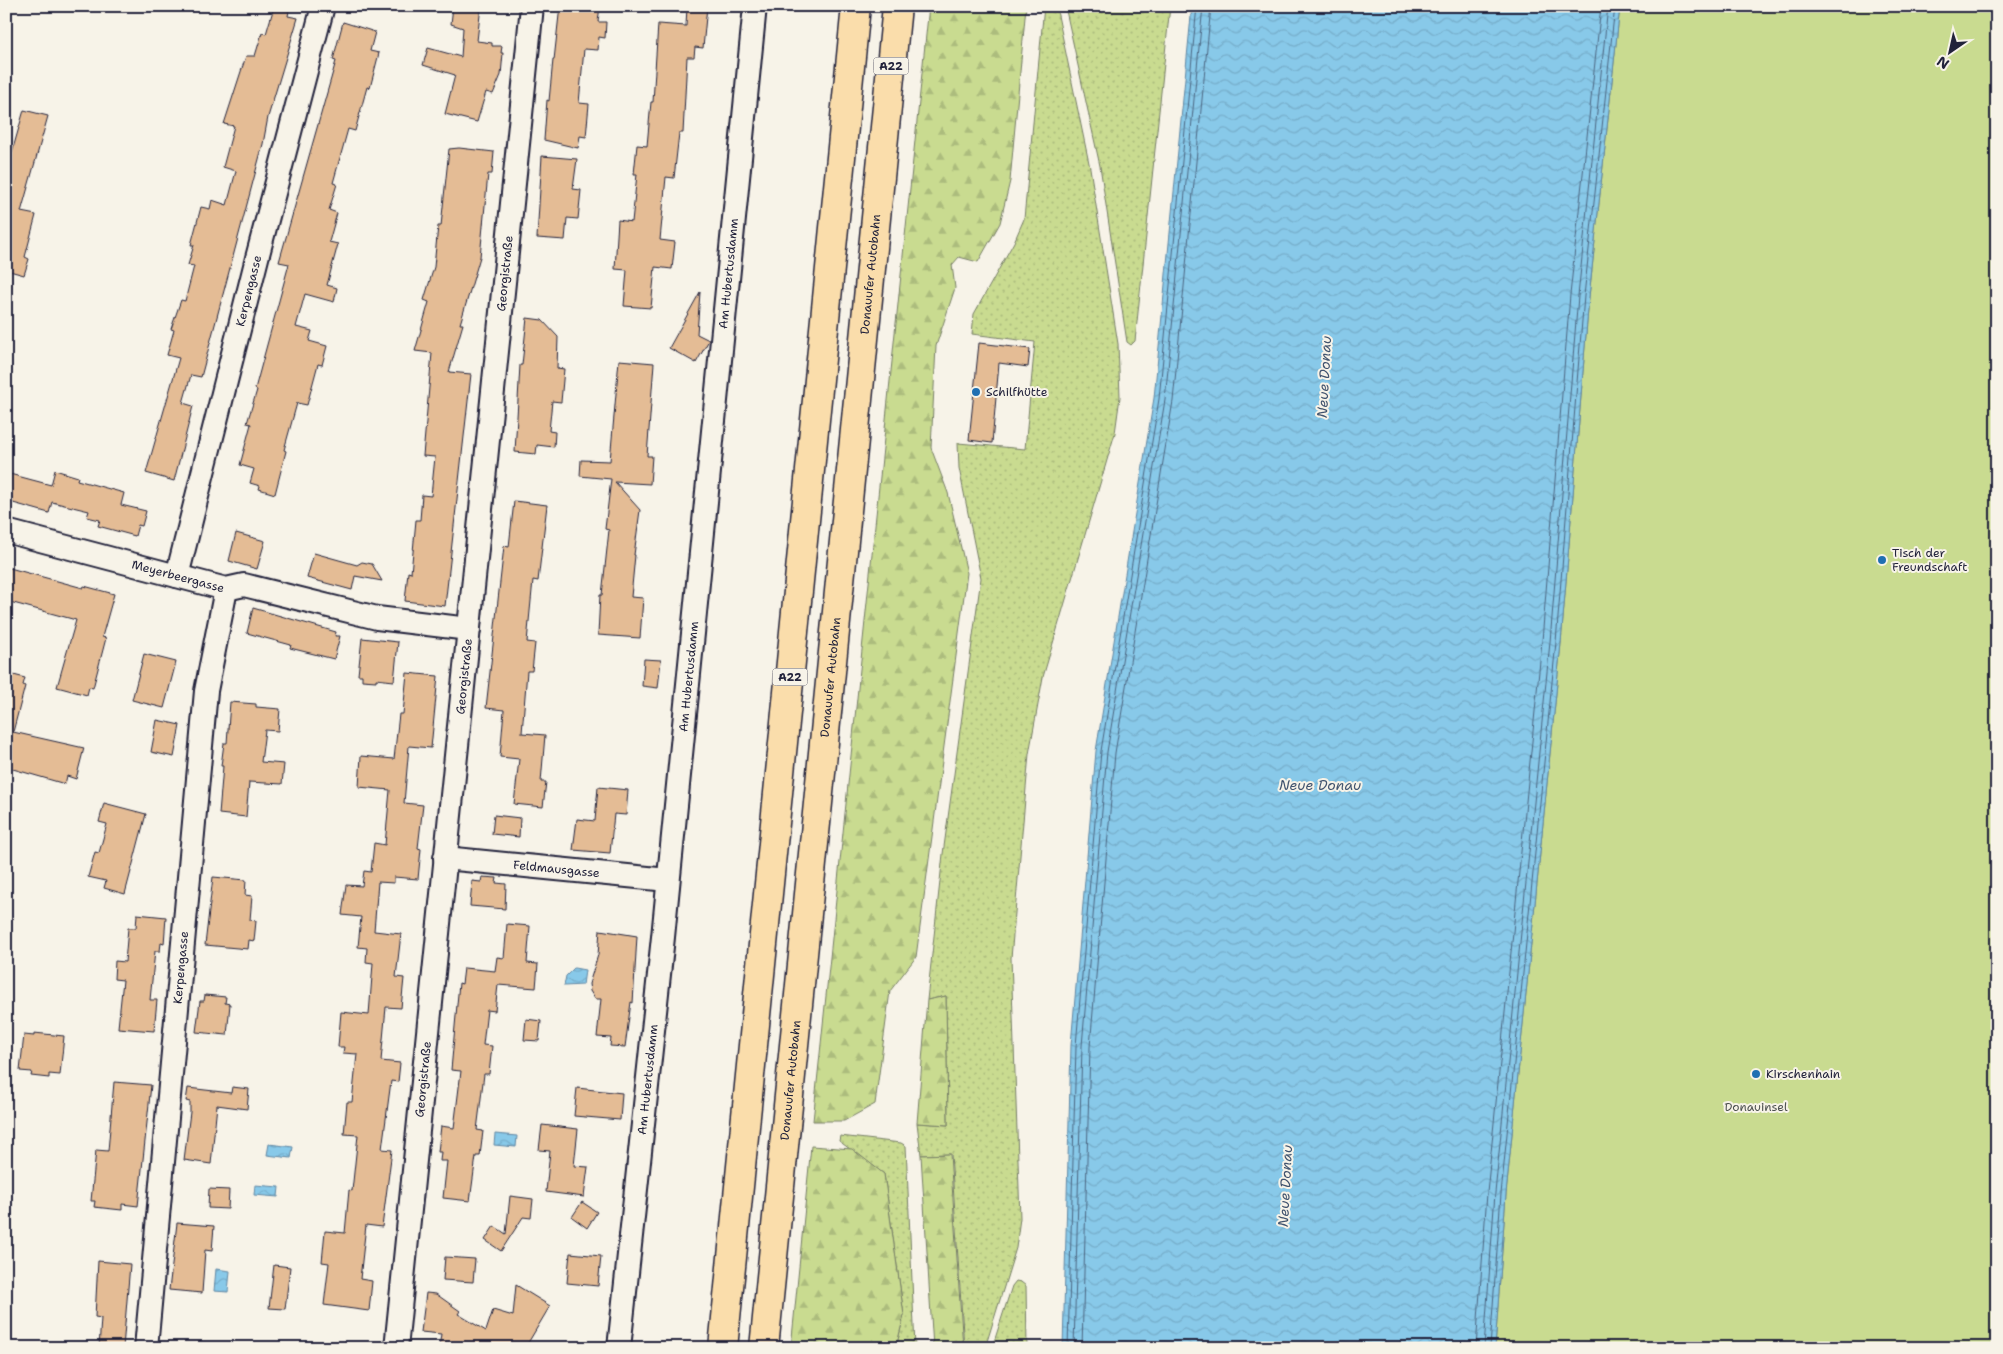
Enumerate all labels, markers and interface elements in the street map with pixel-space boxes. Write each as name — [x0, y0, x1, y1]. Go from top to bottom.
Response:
north arrow — [1926, 28, 1976, 78]
text: N — [1933, 52, 1952, 73]
road number: A22 — [874, 58, 908, 74]
street label: Donauufer Autobahn — [857, 213, 884, 335]
street label: Am Hubertusdamm — [715, 218, 742, 330]
street label: Georgistraße — [493, 235, 517, 312]
street label: Kerpengasse — [232, 253, 265, 328]
water label: Neue Donau — [1313, 336, 1335, 418]
place label: Schilfhütte — [986, 384, 1048, 400]
marker: Schilfhütte — [970, 386, 982, 398]
place label: Tisch der Freundschaft — [1892, 545, 1967, 575]
marker: Tisch der Freundschaft — [1876, 554, 1888, 566]
street label: Meyerbeergasse — [130, 556, 226, 596]
street label: Donauufer Autobahn — [817, 616, 844, 738]
street label: Am Hubertusdamm — [675, 621, 702, 733]
street label: Georgistraße — [452, 637, 476, 715]
road number: A22 — [772, 669, 808, 686]
water label: Neue Donau — [1279, 776, 1361, 794]
street label: Feldmausgasse — [512, 857, 601, 881]
street label: Kerpengasse — [169, 930, 192, 1005]
street label: Donauufer Autobahn — [777, 1019, 804, 1141]
street label: Am Hubertusdamm — [634, 1024, 662, 1136]
street label: Georgistraße — [411, 1040, 435, 1118]
place label: Kirschenhain — [1766, 1066, 1840, 1082]
marker: Kirschenhain — [1750, 1068, 1762, 1080]
park label: Donauinsel — [1724, 1099, 1788, 1115]
water label: Neue Donau — [1274, 1145, 1296, 1227]

